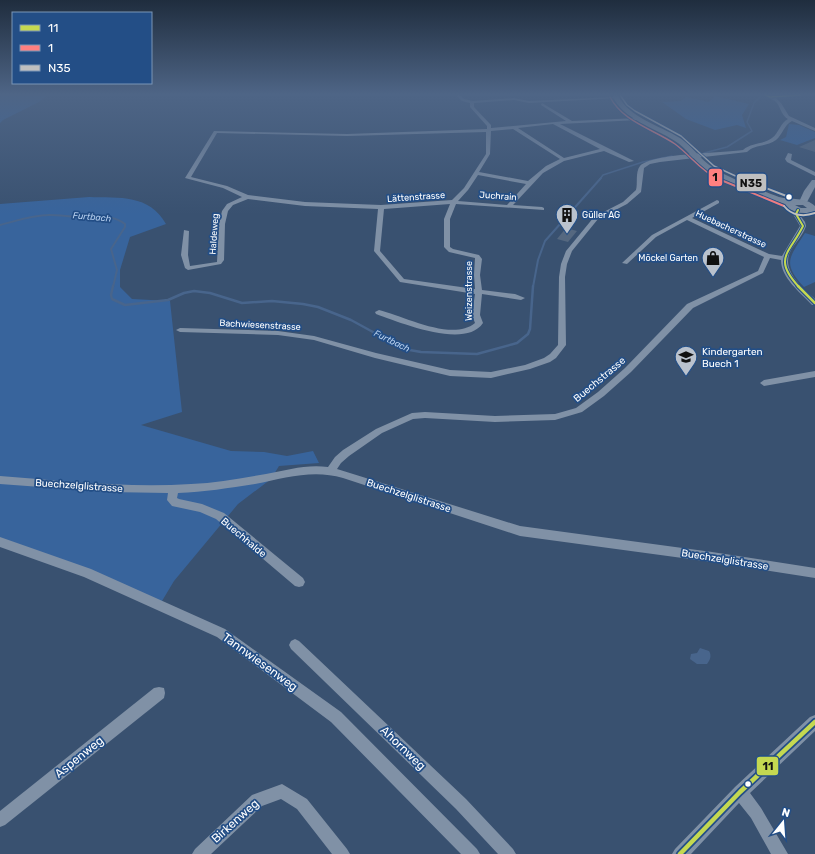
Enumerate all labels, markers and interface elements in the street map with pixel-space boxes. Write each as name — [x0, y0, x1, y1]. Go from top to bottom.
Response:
legend — [12, 12, 152, 84]
text: 11 — [48, 21, 58, 35]
text: 1 — [48, 41, 53, 55]
text: N35 — [48, 61, 71, 75]
line badge: 1 — [708, 168, 723, 187]
text: 1 — [712, 171, 718, 184]
line badge: N35 — [736, 173, 767, 192]
text: N35 — [740, 177, 762, 190]
street label: Lättenstrasse — [387, 190, 445, 204]
street label: Juchrain — [479, 190, 517, 202]
unlabelled marker — [784, 192, 794, 202]
building icon: Güller AG — [554, 202, 580, 235]
street label: Huebacherstrasse — [694, 208, 768, 250]
water label: Furtbach — [72, 210, 112, 224]
place label: Güller AG — [582, 210, 620, 220]
street label: Haldeweg — [208, 213, 220, 255]
shop icon: Möckel Garten — [700, 245, 726, 278]
place label: Möckel Garten — [638, 253, 698, 263]
street label: Weizenstrasse — [464, 261, 474, 321]
street label: Bachwiesenstrasse — [219, 318, 301, 332]
water label: Furtbach — [372, 328, 412, 354]
school or university icon: Kindergarten Buech 1 — [673, 344, 699, 377]
place label: Kindergarten Buech 1 — [702, 346, 763, 370]
street label: Buechstrasse — [571, 354, 628, 405]
street label: Buechzelglistrasse — [35, 477, 124, 495]
street label: Buechzelglistrasse — [365, 477, 453, 515]
street label: Buechhalde — [218, 515, 269, 560]
street label: Buechzelglistrasse — [681, 547, 770, 573]
street label: Tannwiesenweg — [220, 630, 300, 694]
street label: Ahornweg — [378, 723, 428, 773]
street label: Aspenweg — [52, 733, 106, 781]
line badge: 11 — [756, 756, 779, 776]
text: 11 — [763, 760, 773, 773]
unlabelled marker — [743, 779, 753, 789]
street label: Birkenweg — [209, 796, 261, 846]
north arrow — [763, 802, 803, 842]
text: N — [780, 806, 792, 820]

